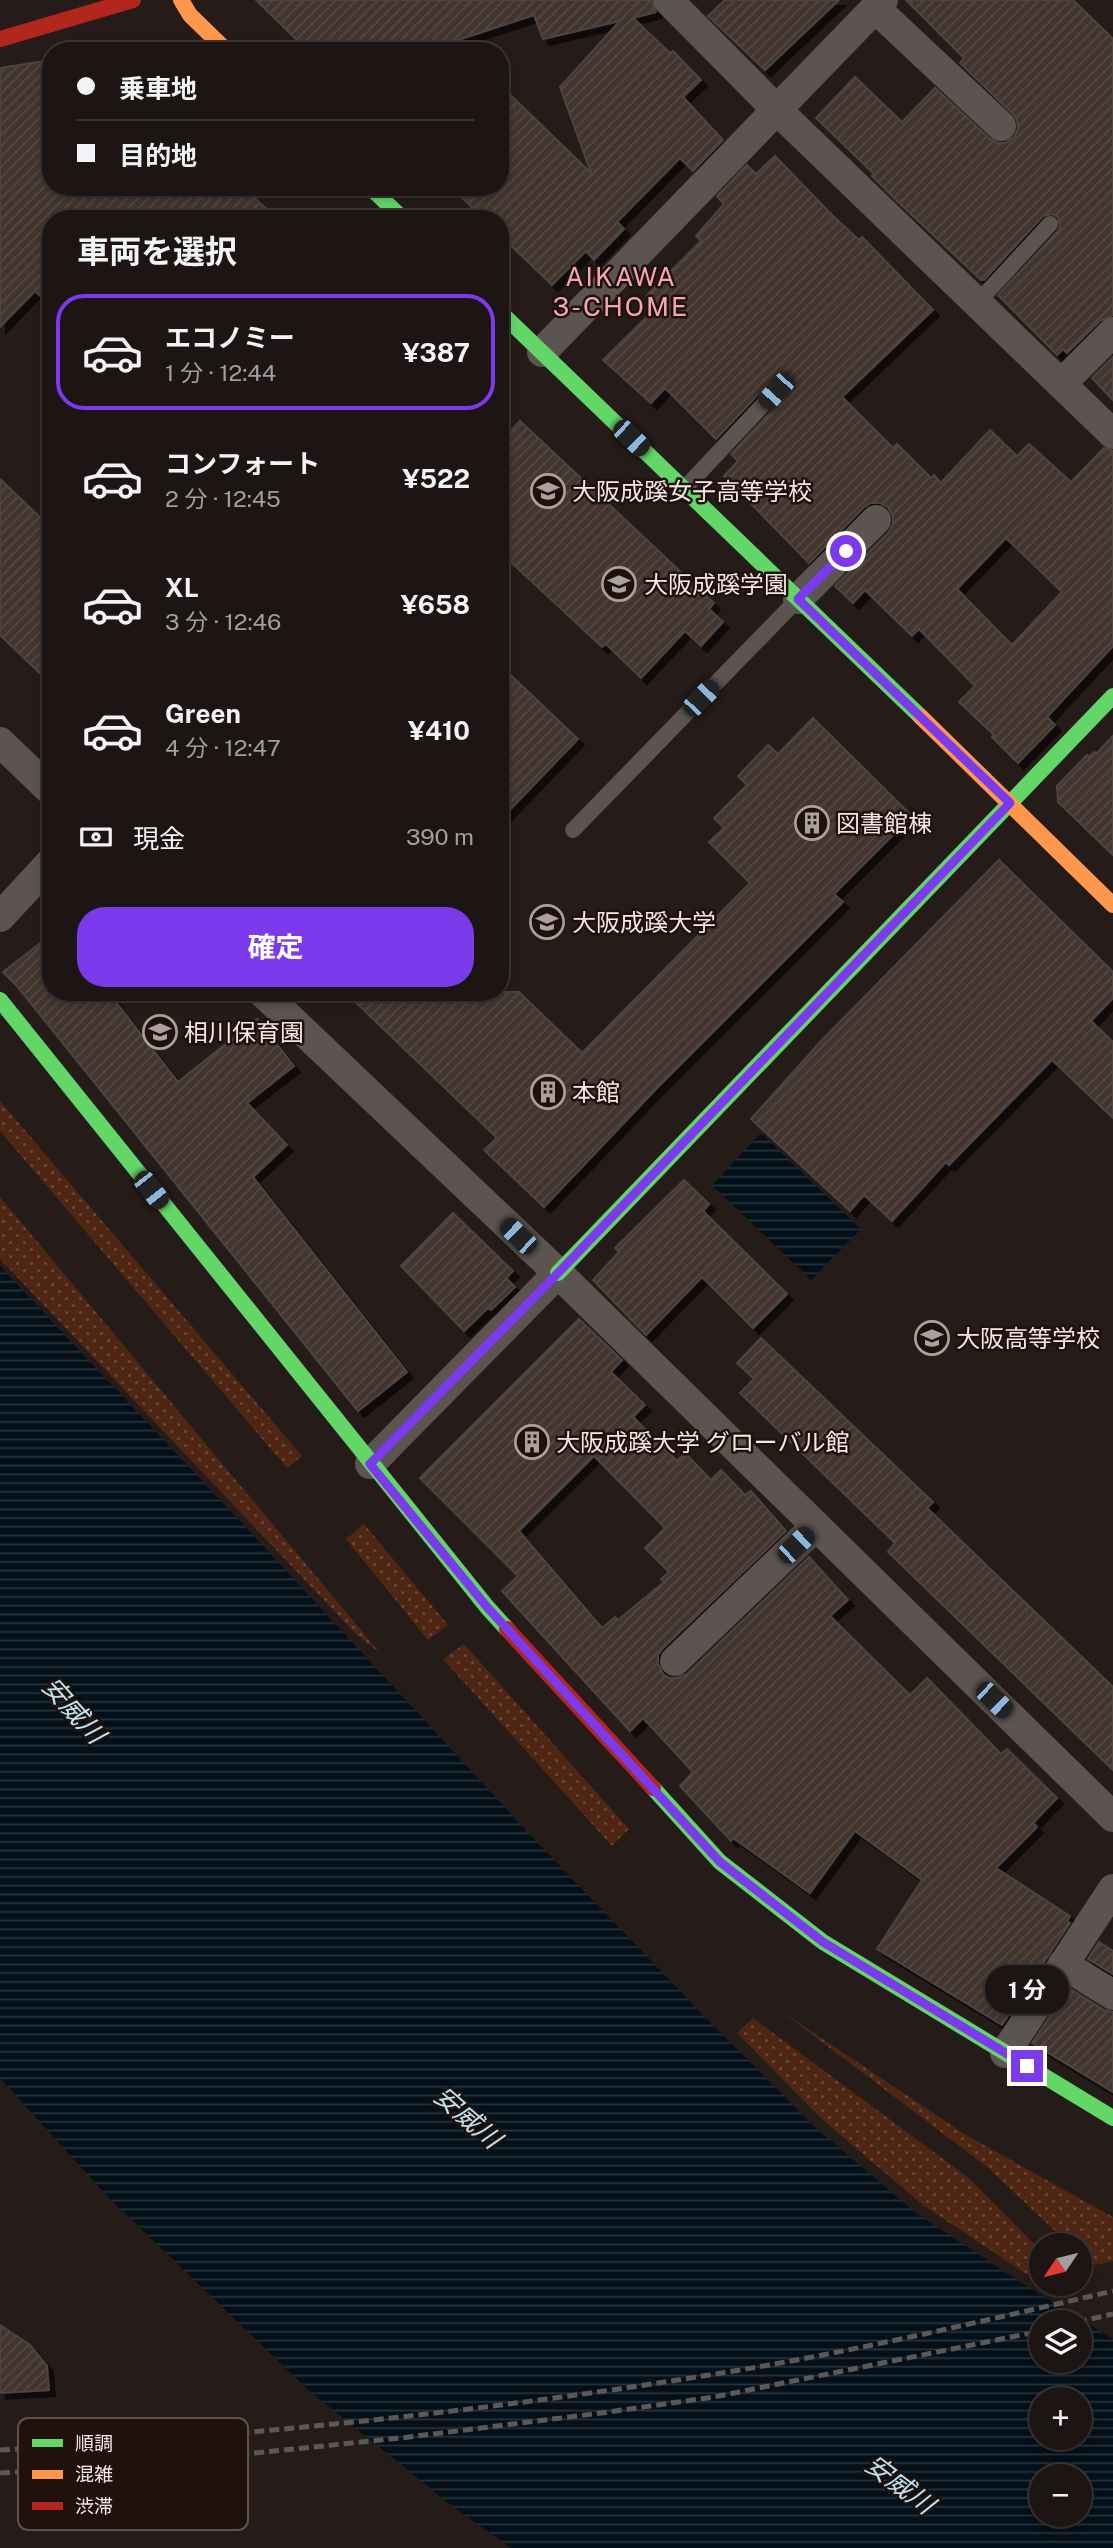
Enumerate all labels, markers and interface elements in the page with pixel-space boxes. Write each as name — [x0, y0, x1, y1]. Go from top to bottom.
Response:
text: 乗車地 — [119, 73, 197, 104]
text: 目的地 — [119, 140, 197, 171]
text: 車両を選択 — [77, 233, 237, 270]
district label: AIKAWA 3-CHOME — [553, 261, 689, 322]
icon: car — [81, 321, 144, 384]
text: エコノミー — [165, 322, 295, 353]
text: ¥387 — [402, 337, 470, 368]
text: 1 分 · 12:44 — [165, 359, 276, 386]
car — [755, 368, 798, 414]
car — [609, 416, 654, 460]
icon: car — [81, 447, 144, 510]
text: コンフォート — [165, 448, 320, 479]
text: ¥522 — [402, 463, 470, 494]
school or university icon: 大阪成蹊女子高等学校 — [529, 472, 567, 510]
place label: 大阪成蹊女子高等学校 — [572, 477, 812, 505]
text: 2 分 · 12:45 — [165, 485, 281, 512]
route start — [830, 535, 862, 567]
school or university icon: 大阪成蹊学園 — [600, 565, 638, 603]
place label: 大阪成蹊学園 — [644, 570, 788, 598]
text: XL — [165, 572, 199, 603]
icon: car — [81, 573, 144, 636]
text: ¥658 — [401, 589, 470, 620]
text: 3 分 · 12:46 — [165, 608, 281, 635]
car — [679, 676, 724, 720]
text: Green — [165, 698, 241, 729]
icon: car — [81, 699, 144, 762]
text: ¥410 — [408, 715, 470, 746]
text: 4 分 · 12:47 — [165, 734, 281, 761]
building icon: 図書館棟 — [793, 804, 831, 842]
place label: 図書館棟 — [836, 809, 932, 837]
icon: cash — [77, 818, 115, 856]
text: 現金 — [133, 823, 185, 854]
text: 390 m — [406, 823, 474, 850]
school or university icon: 大阪成蹊大学 — [528, 903, 566, 941]
button: 確定 — [77, 907, 474, 987]
place label: 大阪成蹊大学 — [572, 908, 716, 936]
school or university icon: 相川保育園 — [141, 1013, 179, 1051]
place label: 相川保育園 — [184, 1018, 304, 1046]
building icon: 本館 — [529, 1073, 567, 1111]
place label: 本館 — [572, 1078, 620, 1106]
car — [130, 1167, 173, 1213]
car — [496, 1214, 541, 1258]
school or university icon: 大阪高等学校 — [913, 1319, 951, 1357]
place label: 大阪高等学校 — [956, 1324, 1100, 1352]
building icon: 大阪成蹊大学 グローバル館 — [513, 1423, 551, 1461]
place label: 大阪成蹊大学 グローバル館 — [556, 1428, 850, 1456]
car — [774, 1523, 819, 1567]
water label: 安威川 — [36, 1671, 114, 1752]
car — [972, 1678, 1017, 1722]
callout: 1 分 — [985, 1965, 1069, 2014]
text: 1 分 — [1008, 1976, 1046, 2003]
route end — [1011, 2050, 1043, 2082]
water label: 安威川 — [428, 2080, 510, 2156]
north arrow — [1029, 2233, 1092, 2296]
map controls — [1029, 2233, 1092, 2527]
button: layers — [1029, 2310, 1092, 2373]
button: + — [1029, 2387, 1092, 2450]
legend — [18, 2418, 248, 2530]
text: 順調 — [75, 2432, 113, 2454]
water label: 安威川 — [860, 2448, 943, 2522]
text: 混雑 — [75, 2463, 113, 2485]
button: − — [1029, 2464, 1092, 2527]
text: 渋滞 — [75, 2495, 113, 2517]

